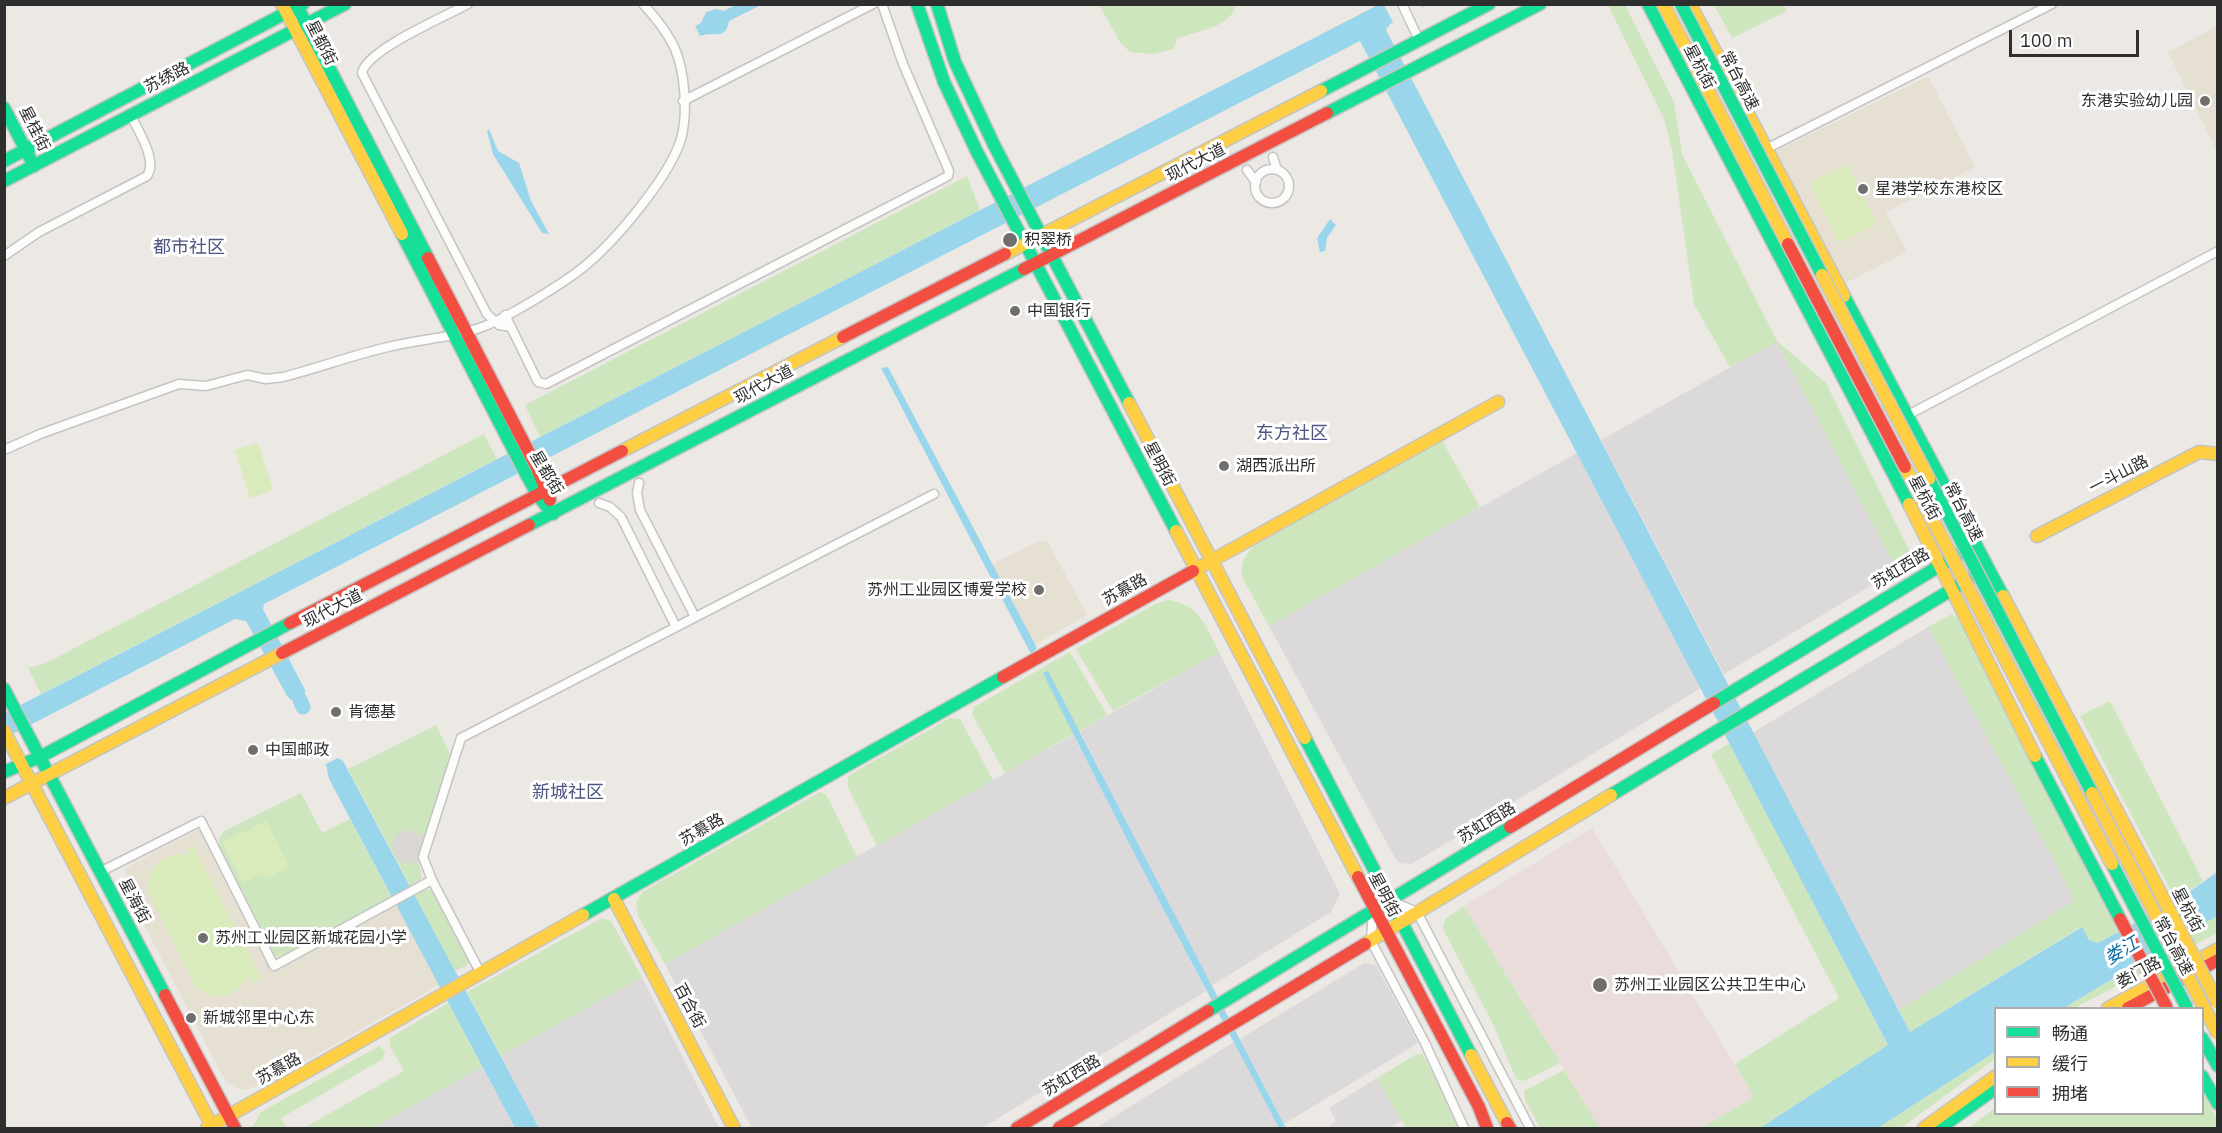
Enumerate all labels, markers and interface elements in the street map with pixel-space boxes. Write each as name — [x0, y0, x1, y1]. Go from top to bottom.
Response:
street label: 星都街 — [302, 17, 340, 69]
scale bar — [2012, 18, 2142, 56]
text: 100 m — [2020, 29, 2072, 52]
street label: 星杭街 — [1679, 41, 1719, 93]
street label: 常台高速 — [1716, 48, 1762, 114]
street label: 苏绣路 — [141, 59, 193, 97]
place label: 东港实验幼儿园 — [2081, 91, 2193, 111]
marker: 东港实验幼儿园 — [2198, 94, 2212, 108]
street label: 星桂街 — [15, 103, 53, 155]
street label: 现代大道 — [1163, 140, 1229, 186]
place label: 星港学校东港校区 — [1875, 179, 2003, 199]
marker: 星港学校东港校区 — [1856, 182, 1870, 196]
place label: 积翠桥 — [1024, 230, 1072, 250]
marker: 积翠桥 — [1001, 231, 1019, 249]
district label: 都市社区 — [153, 237, 225, 259]
place label: 中国银行 — [1027, 301, 1091, 321]
marker: 中国银行 — [1008, 304, 1022, 318]
street label: 现代大道 — [731, 362, 797, 408]
district label: 东方社区 — [1256, 423, 1328, 445]
street label: 星明街 — [1139, 438, 1179, 490]
street label: 星都街 — [525, 447, 567, 499]
street label: 一斗山路 — [2086, 452, 2152, 498]
place label: 湖西派出所 — [1236, 456, 1316, 476]
marker: 湖西派出所 — [1217, 459, 1231, 473]
street label: 星杭街 — [1904, 472, 1944, 524]
street label: 常台高速 — [1940, 479, 1986, 545]
street label: 苏虹西路 — [1869, 544, 1933, 594]
street label: 苏慕路 — [1099, 570, 1151, 610]
place label: 苏州工业园区博爱学校 — [867, 580, 1027, 600]
marker: 苏州工业园区博爱学校 — [1032, 583, 1046, 597]
street label: 现代大道 — [300, 586, 366, 632]
place label: 肯德基 — [348, 702, 396, 722]
marker: 肯德基 — [329, 705, 343, 719]
place label: 中国邮政 — [265, 740, 329, 760]
marker: 中国邮政 — [246, 743, 260, 757]
district label: 新城社区 — [532, 782, 604, 804]
street label: 苏虹西路 — [1455, 798, 1519, 848]
street label: 苏慕路 — [676, 810, 728, 850]
street label: 星明街 — [1364, 869, 1404, 921]
street label: 星海街 — [114, 875, 154, 927]
street label: 星杭街 — [2167, 884, 2207, 936]
street label: 常台高速 — [2150, 913, 2196, 979]
place label: 苏州工业园区新城花园小学 — [215, 928, 407, 948]
marker: 苏州工业园区新城花园小学 — [196, 931, 210, 945]
water label: 娄江 — [2101, 932, 2143, 970]
street label: 娄门路 — [2113, 953, 2165, 993]
place label: 苏州工业园区公共卫生中心 — [1614, 975, 1806, 995]
marker: 苏州工业园区公共卫生中心 — [1591, 976, 1609, 994]
street label: 百合街 — [669, 980, 709, 1032]
legend — [1994, 1007, 2204, 1115]
place label: 新城邻里中心东 — [203, 1008, 315, 1028]
marker: 新城邻里中心东 — [184, 1011, 198, 1025]
text: 畅通 — [2052, 1022, 2088, 1045]
street label: 苏慕路 — [253, 1049, 305, 1089]
street label: 苏虹西路 — [1040, 1051, 1104, 1101]
text: 缓行 — [2052, 1052, 2088, 1075]
text: 拥堵 — [2052, 1082, 2088, 1105]

